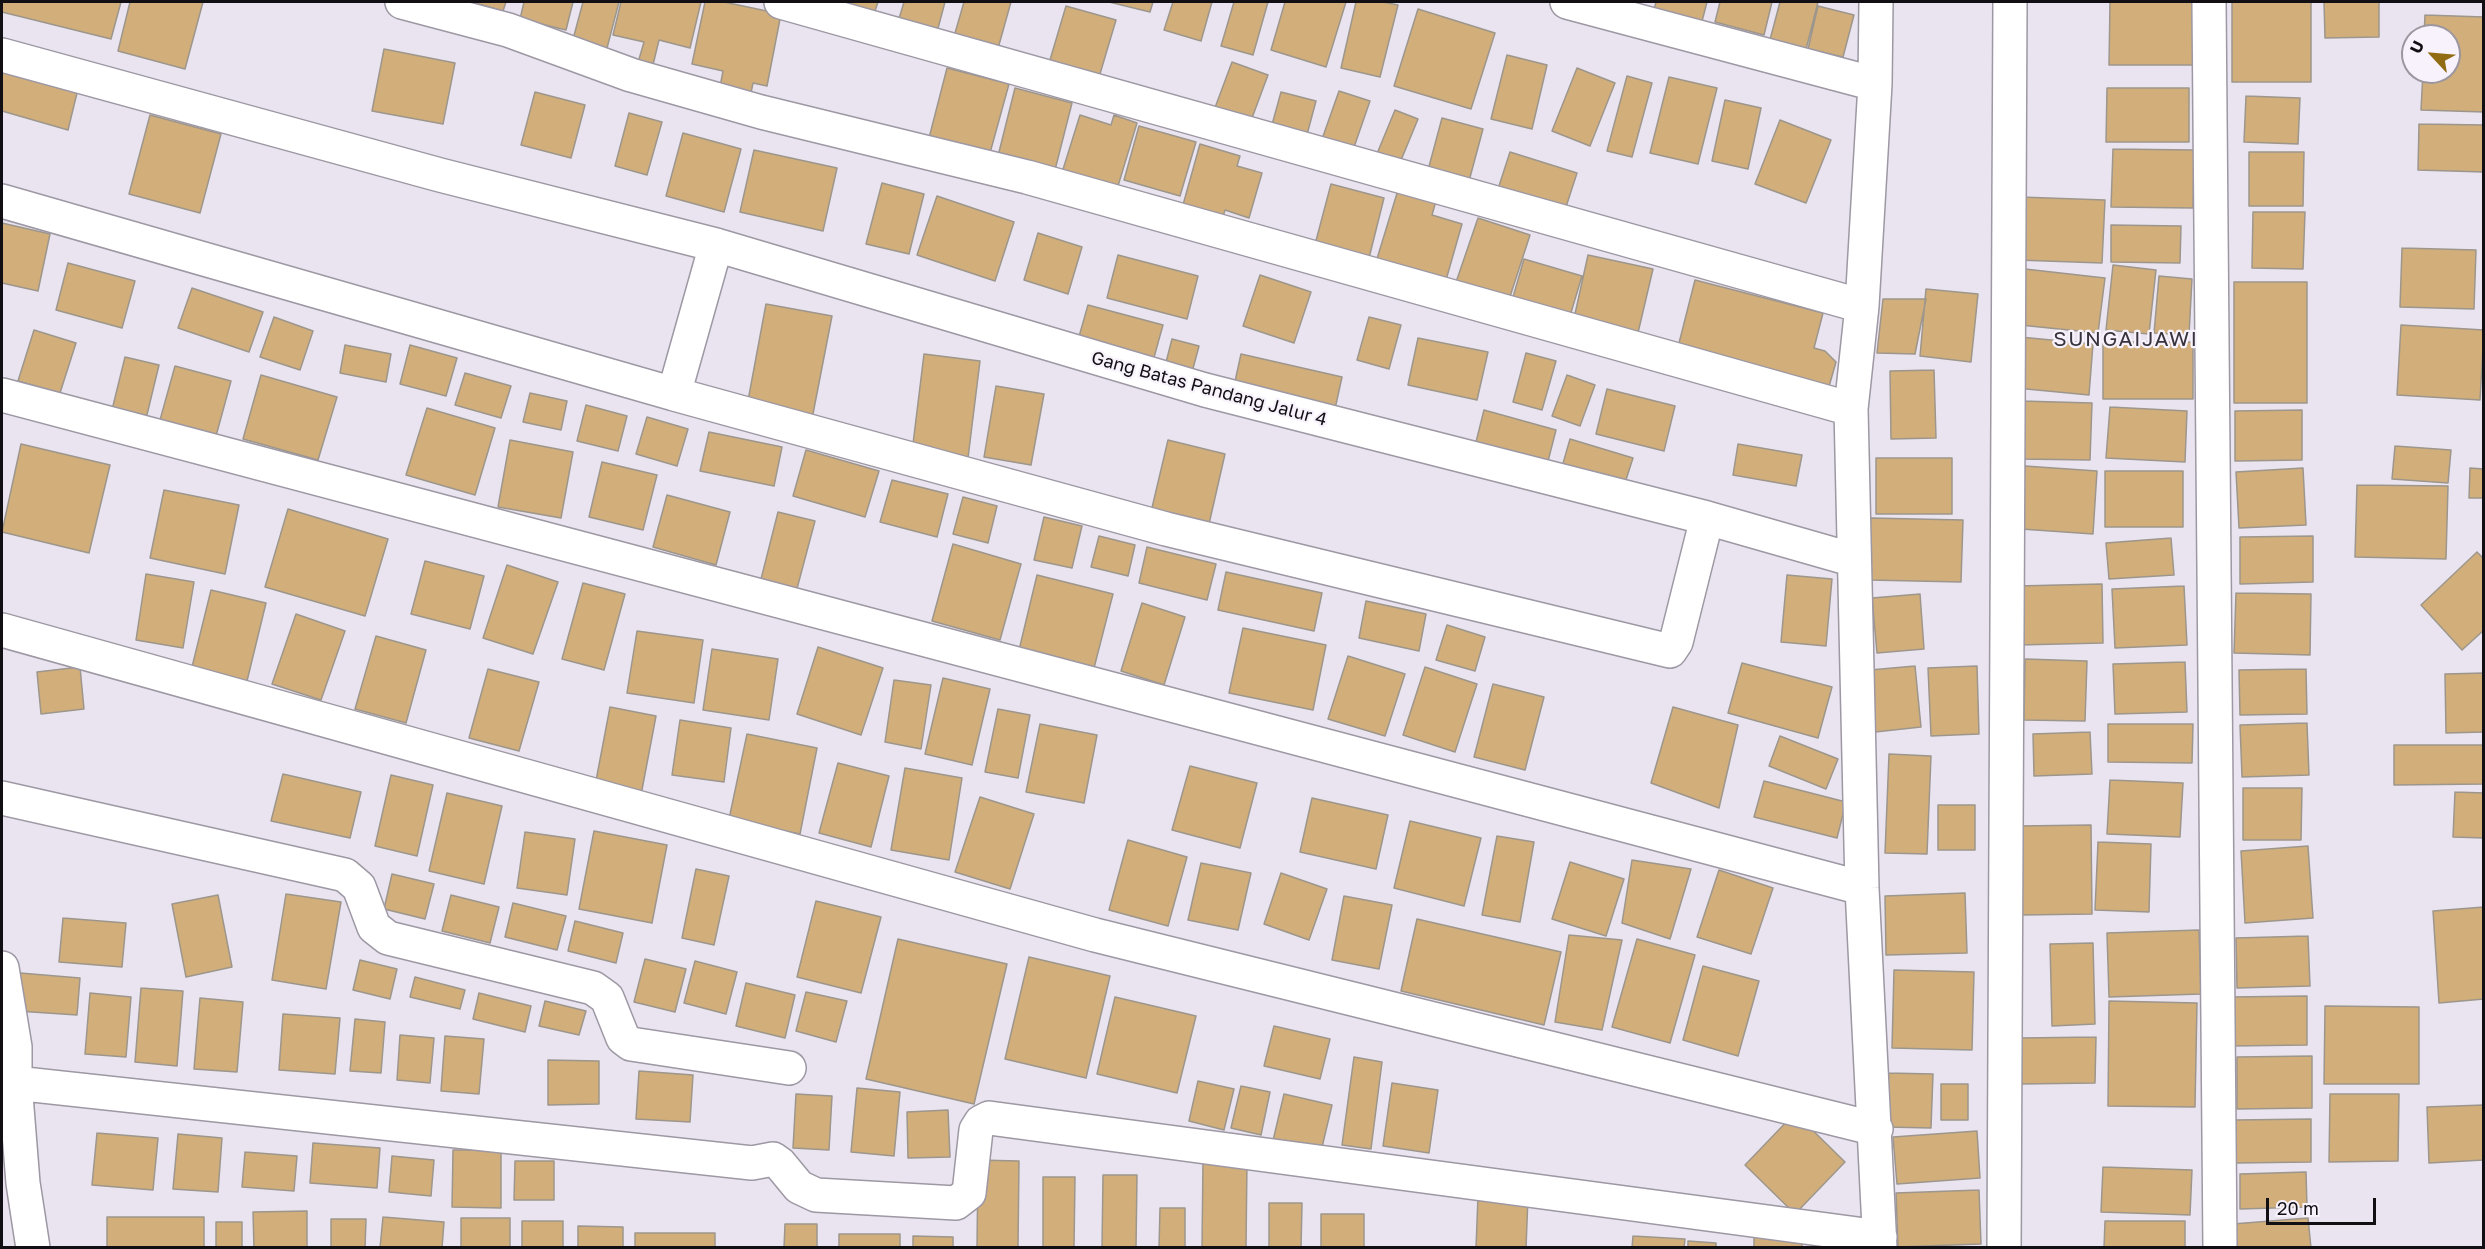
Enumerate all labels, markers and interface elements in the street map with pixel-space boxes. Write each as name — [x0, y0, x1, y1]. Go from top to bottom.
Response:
north arrow — [2401, 24, 2461, 84]
text: U — [2405, 37, 2428, 57]
district label: SUNGAIJAWI — [2053, 326, 2199, 352]
street label: Gang Batas Pandang Jalur 4 — [1089, 347, 1329, 431]
scale bar — [2269, 1186, 2378, 1224]
text: 20 m — [2277, 1197, 2319, 1219]

